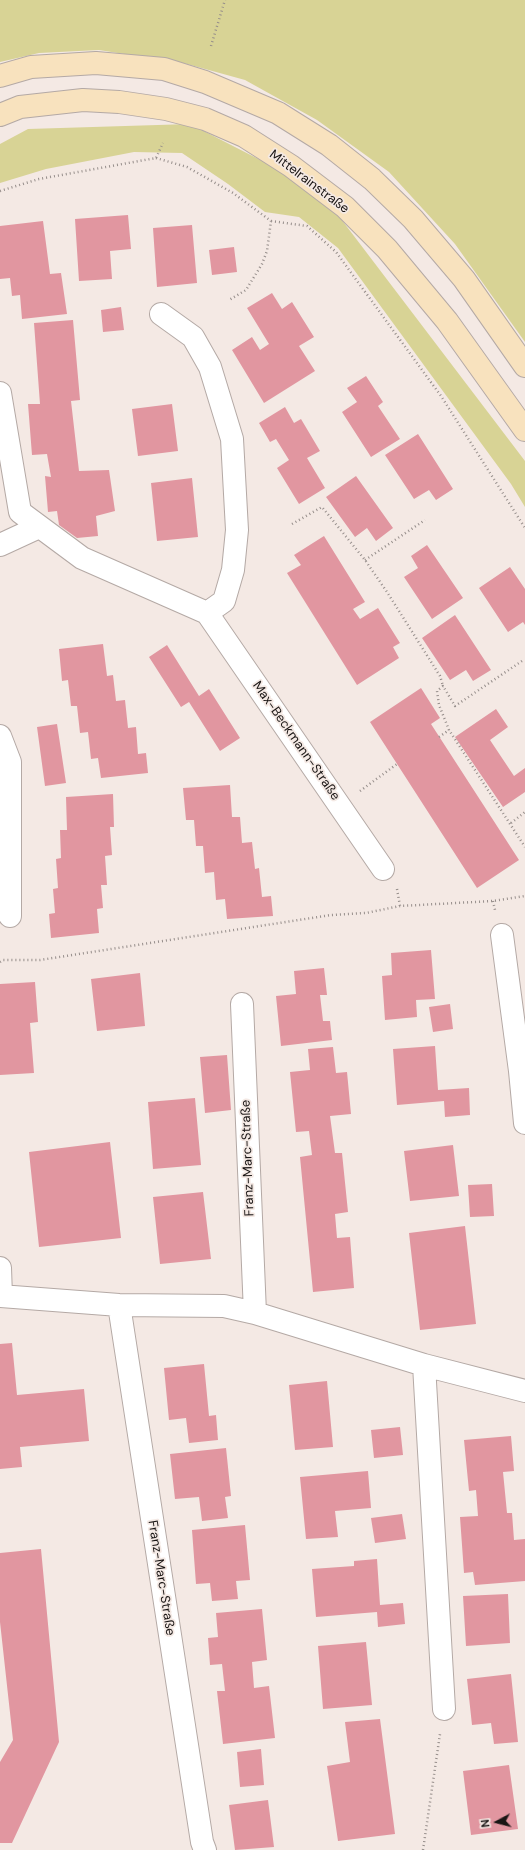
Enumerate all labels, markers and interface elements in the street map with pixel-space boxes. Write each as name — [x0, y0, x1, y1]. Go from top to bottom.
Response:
street label: Mittelrainstraße — [266, 147, 352, 217]
street label: Max-Beckmann-Straße — [249, 679, 343, 803]
street label: Franz-Marc-Straße — [238, 1099, 258, 1217]
street label: Franz-Marc-Straße — [144, 1519, 178, 1637]
north arrow — [477, 1802, 517, 1842]
text: N — [478, 1819, 493, 1828]

